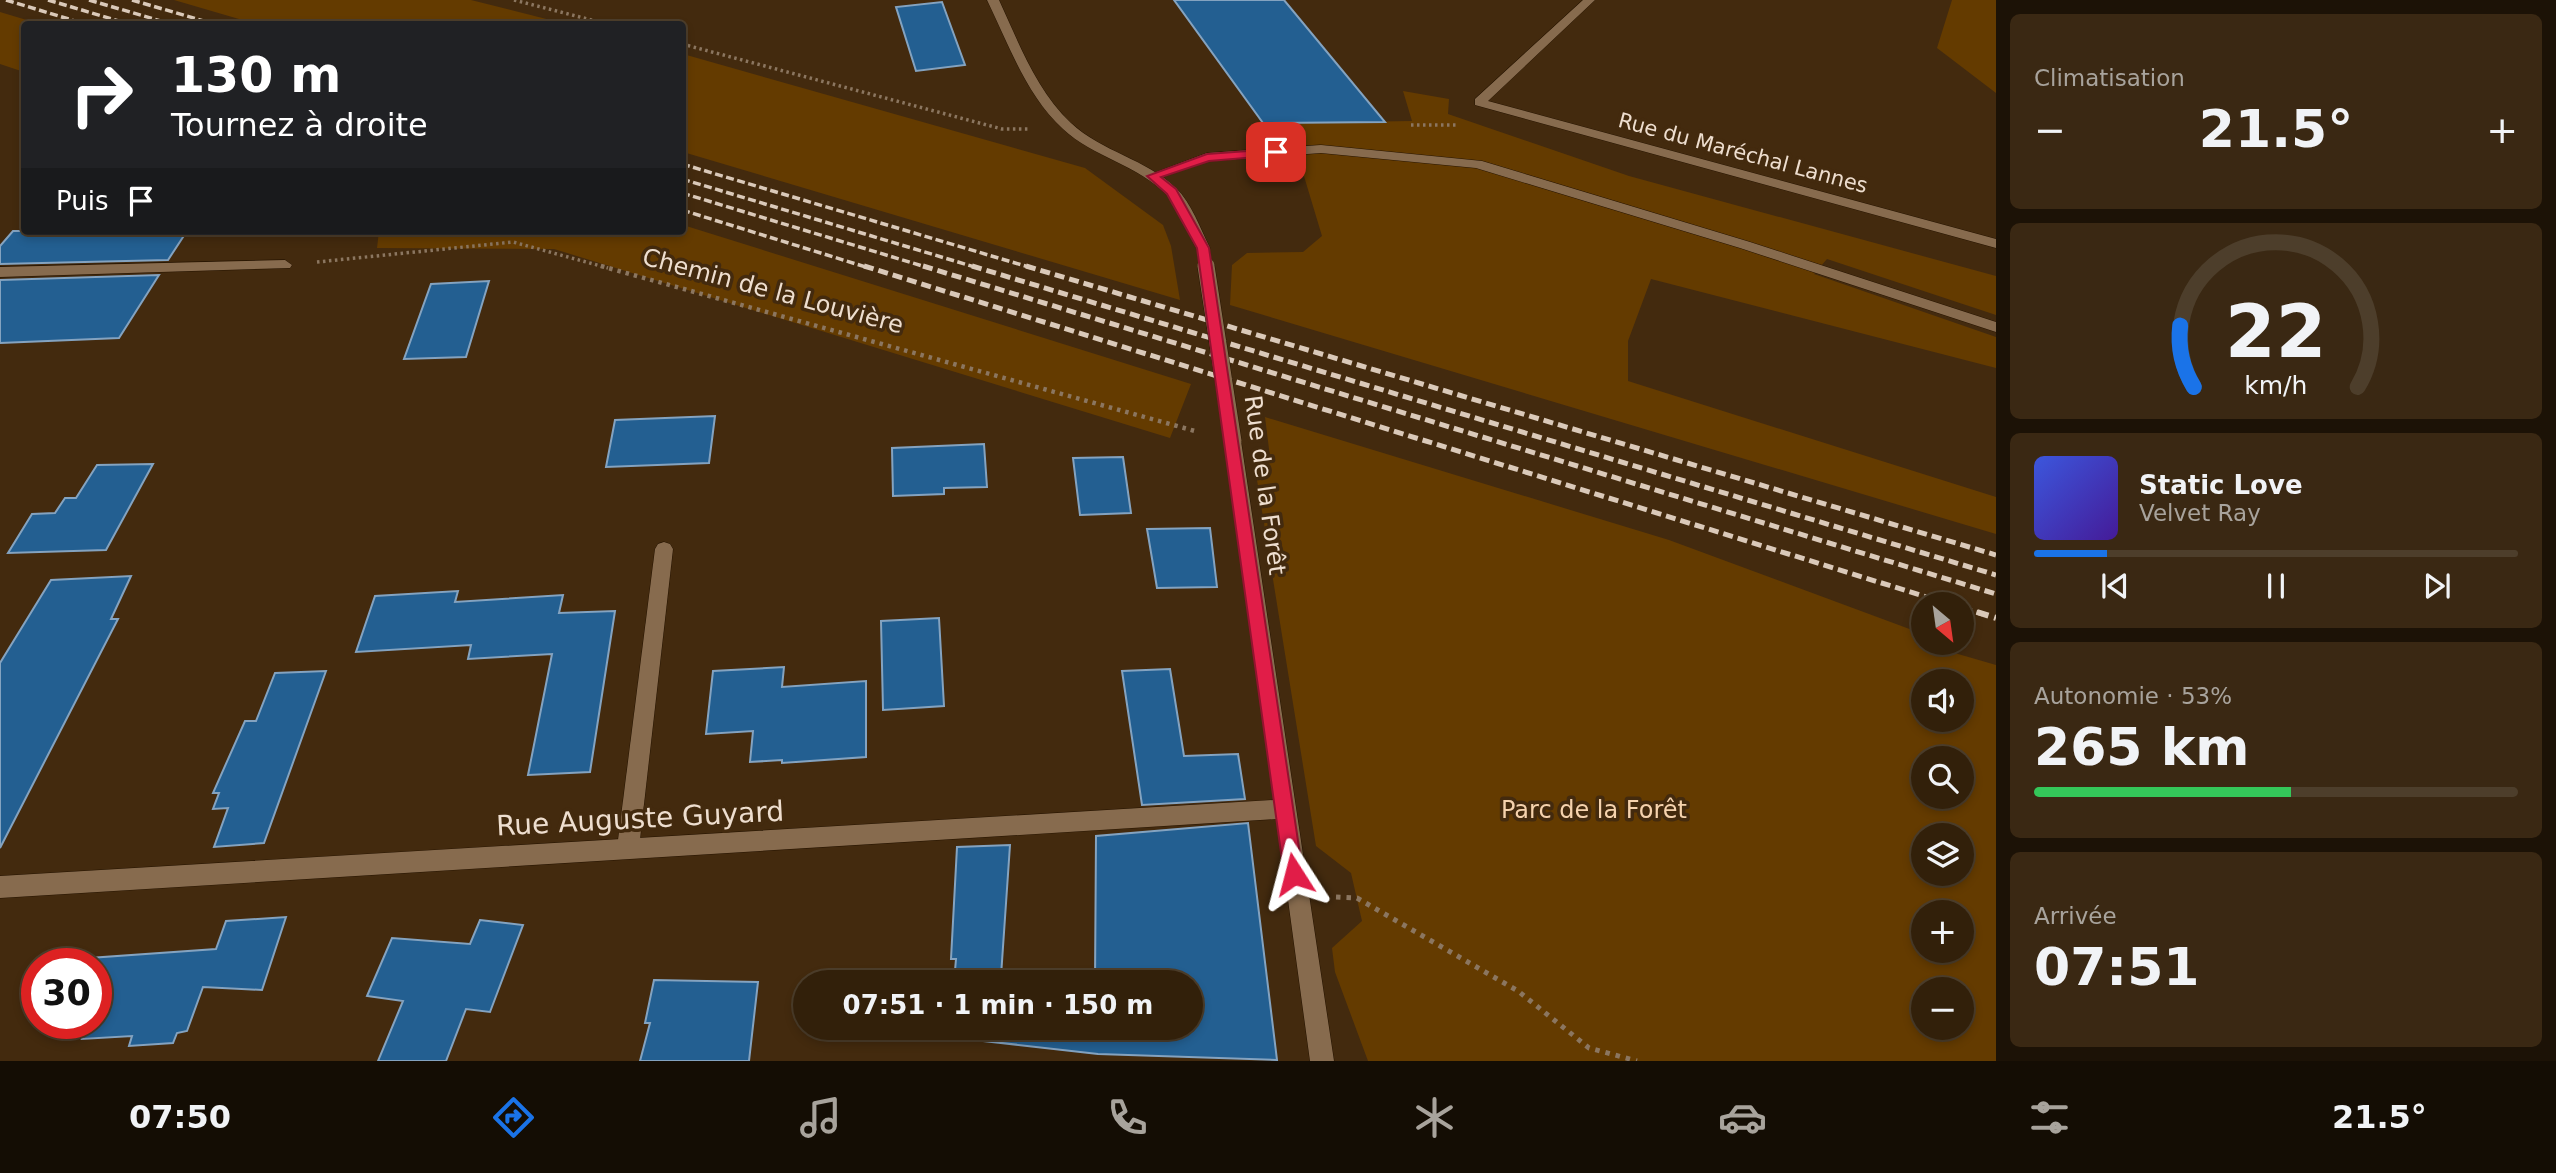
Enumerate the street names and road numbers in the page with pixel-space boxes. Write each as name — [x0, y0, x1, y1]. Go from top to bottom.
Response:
street label: Rue du Maréchal Lannes — [1616, 108, 1870, 198]
street label: Chemin de la Louvière — [640, 243, 906, 339]
street label: Rue de la Forêt — [1239, 393, 1291, 577]
street label: Rue Auguste Guyard — [495, 794, 785, 843]

